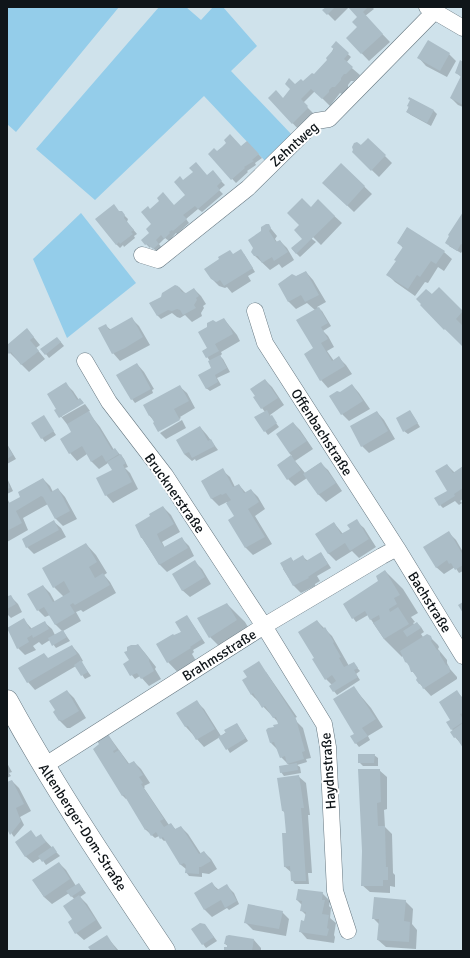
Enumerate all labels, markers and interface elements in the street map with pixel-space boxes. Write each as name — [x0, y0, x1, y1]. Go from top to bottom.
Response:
street label: Zehntweg — [267, 118, 322, 170]
street label: Offenbachstraße — [287, 386, 356, 479]
street label: Brucknerstraße — [141, 450, 208, 536]
street label: Bachstraße — [404, 569, 455, 636]
street label: Brahmsstraße — [179, 626, 260, 685]
street label: Haydnstraße — [317, 732, 340, 810]
street label: Altenberger-Dom-Straße — [35, 760, 130, 894]

